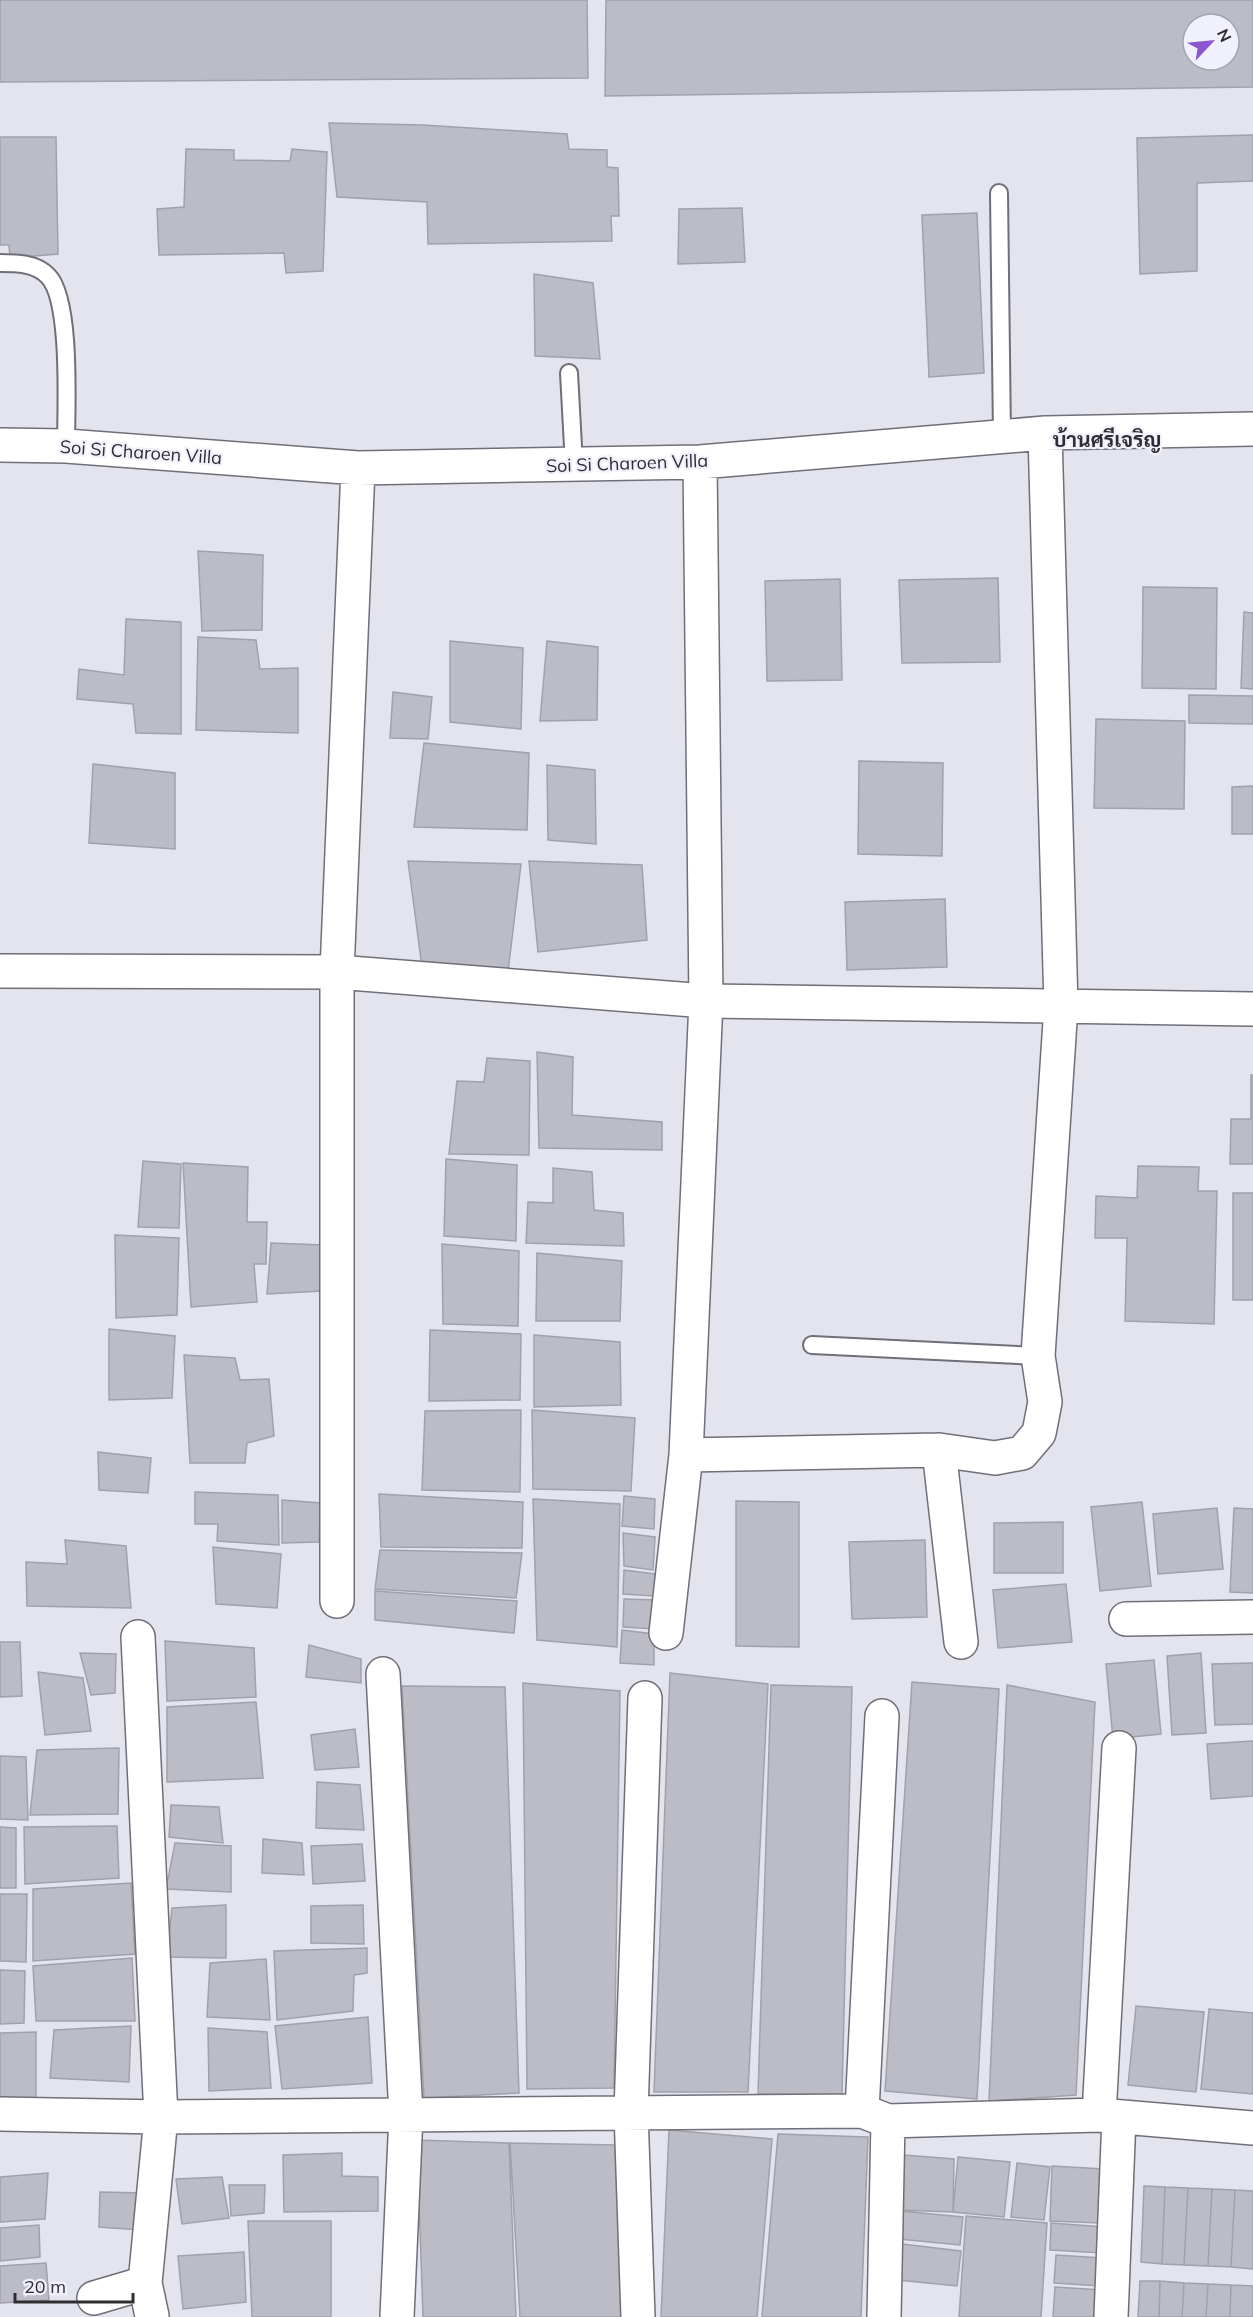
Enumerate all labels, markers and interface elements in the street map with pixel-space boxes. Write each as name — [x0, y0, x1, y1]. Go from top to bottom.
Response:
north arrow — [1181, 12, 1241, 72]
text: N — [1213, 26, 1236, 45]
district label: บ้านศรีเจริญ — [1053, 426, 1161, 453]
street label: Soi Si Charoen Villa — [59, 435, 223, 469]
street label: Soi Si Charoen Villa — [546, 449, 708, 477]
scale bar — [15, 2266, 134, 2304]
text: 20 m — [24, 2275, 66, 2298]

